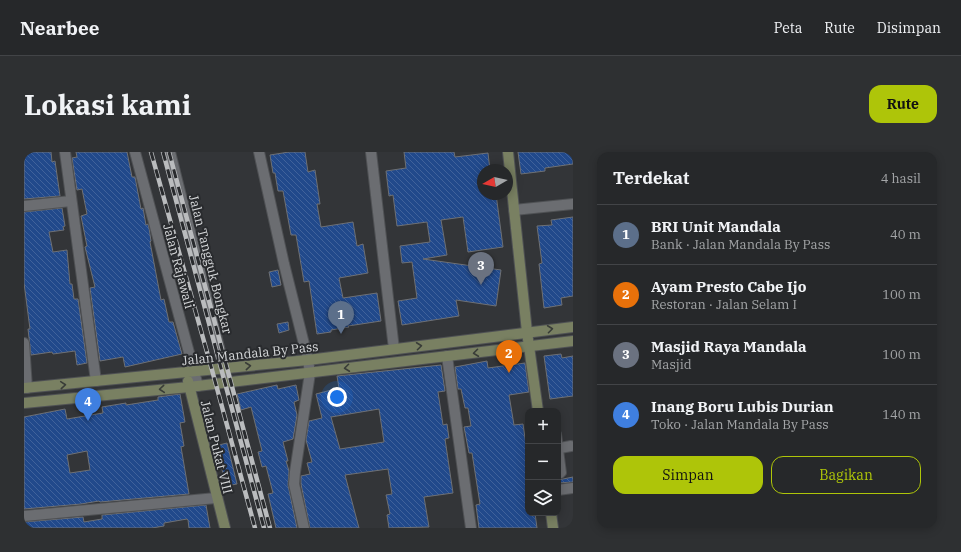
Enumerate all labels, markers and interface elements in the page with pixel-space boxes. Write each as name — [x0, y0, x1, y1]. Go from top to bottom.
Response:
text: Nearbee — [20, 16, 99, 40]
text: Peta — [774, 19, 802, 37]
text: Rute — [824, 19, 855, 37]
text: Disimpan — [877, 19, 941, 37]
button: Rute — [869, 85, 937, 123]
text: Lokasi kami — [24, 86, 191, 123]
north arrow — [477, 164, 513, 200]
text: Terdekat — [613, 167, 689, 189]
text: 4 hasil — [881, 170, 921, 187]
street label: Jalan Tangguk Bongkar — [185, 193, 236, 336]
text: BRI Unit Mandala — [651, 217, 781, 236]
street label: Jalan Rajawali — [159, 222, 198, 310]
text: 1 — [622, 226, 630, 243]
text: 40 m — [890, 226, 921, 243]
text: Bank · Jalan Mandala By Pass — [651, 236, 830, 253]
pin: 3 — [468, 252, 494, 285]
text: Ayam Presto Cabe Ijo — [651, 277, 806, 296]
text: 2 — [622, 286, 630, 303]
text: 100 m — [882, 286, 921, 303]
text: Restoran · Jalan Selam I — [651, 296, 797, 313]
pin: 1 — [328, 301, 354, 334]
one-way arrow — [547, 325, 553, 334]
text: Masjid Raya Mandala — [651, 337, 807, 356]
street label: Jalan Mandala By Pass — [181, 338, 319, 369]
pin: 2 — [496, 340, 522, 373]
one-way arrow — [416, 342, 422, 351]
text: 3 — [622, 346, 630, 363]
text: 100 m — [882, 346, 921, 363]
one-way arrow — [473, 348, 479, 357]
text: Masjid — [651, 356, 692, 373]
one-way arrow — [245, 362, 251, 371]
one-way arrow — [344, 363, 350, 372]
one-way arrow — [60, 380, 66, 389]
one-way arrow — [159, 385, 165, 394]
your location — [327, 387, 347, 407]
pin: 4 — [75, 388, 101, 421]
text: Inang Boru Lubis Durian — [651, 397, 834, 416]
street label: Jalan Pukat VIII — [197, 399, 236, 496]
text: 4 — [622, 406, 630, 423]
text: 140 m — [882, 406, 921, 423]
map controls — [525, 408, 561, 516]
button: + — [525, 408, 561, 444]
text: Toko · Jalan Mandala By Pass — [651, 416, 829, 433]
button: − — [525, 444, 561, 480]
button: Simpan — [613, 456, 763, 494]
button: Bagikan — [771, 456, 921, 494]
button: layers — [525, 480, 561, 516]

